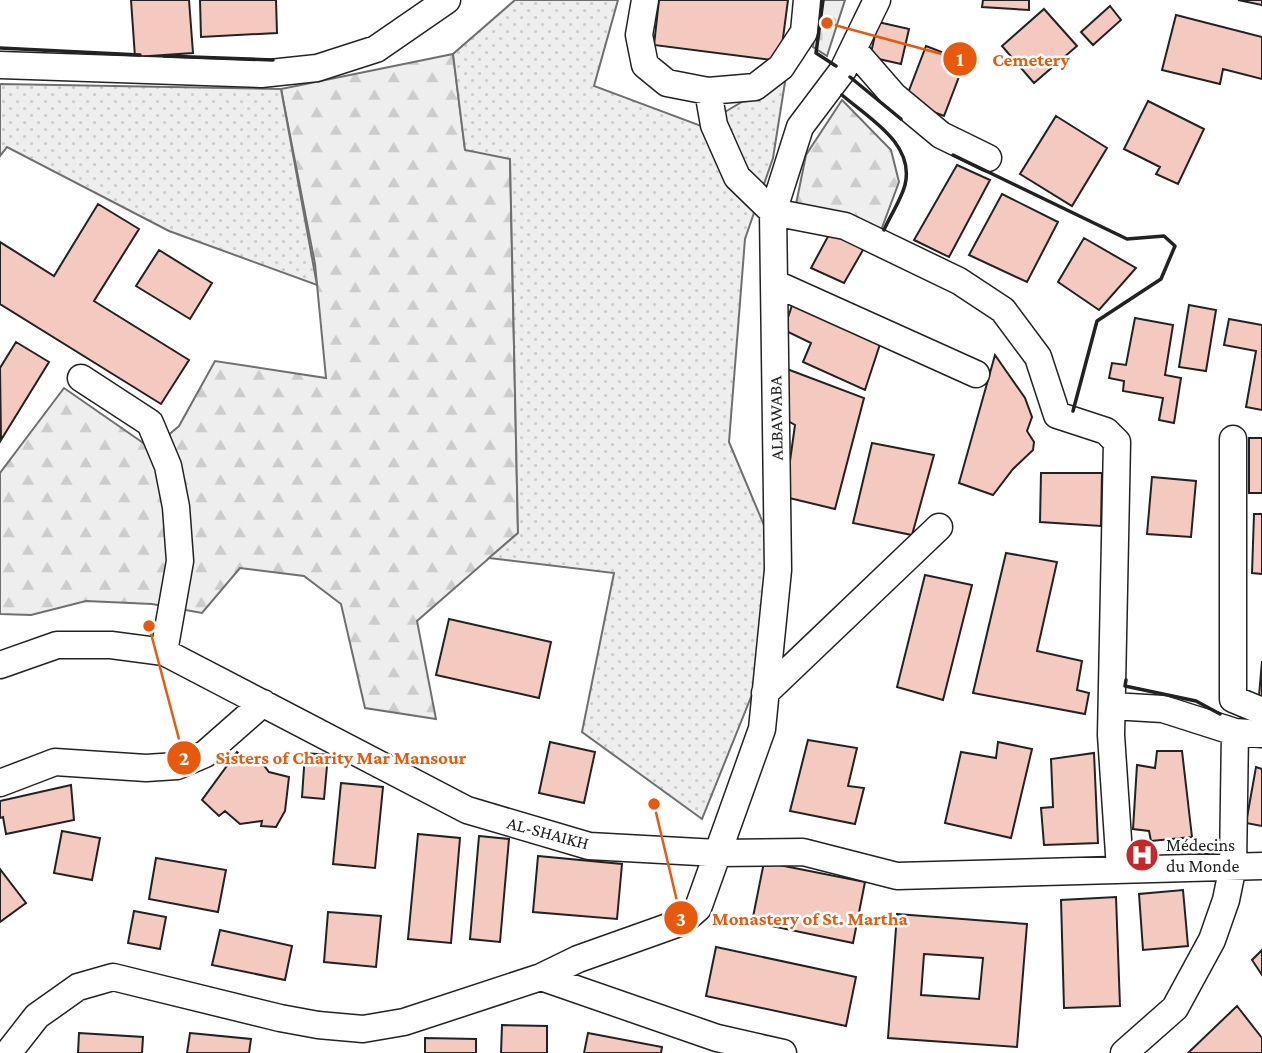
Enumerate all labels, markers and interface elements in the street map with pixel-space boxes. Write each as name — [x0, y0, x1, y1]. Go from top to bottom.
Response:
callout: Cemetery — [943, 39, 1083, 79]
text: 1 — [956, 47, 964, 71]
text: Cemetery — [992, 49, 1071, 70]
street label: ALBAWABA — [765, 375, 787, 461]
callout: Sisters of Charity Mar Mansour — [167, 738, 480, 778]
text: 2 — [179, 746, 190, 770]
text: Sisters of Charity Mar Mansour — [216, 747, 467, 768]
street label: AL-SHAIKH — [505, 812, 591, 854]
place label: Médecins du Monde — [1166, 835, 1239, 876]
hospital icon: Médecins du Monde — [1123, 836, 1161, 874]
callout: Monastery of St. Martha — [663, 898, 922, 938]
text: 3 — [676, 907, 686, 931]
text: Monastery of St. Martha — [712, 908, 909, 929]

